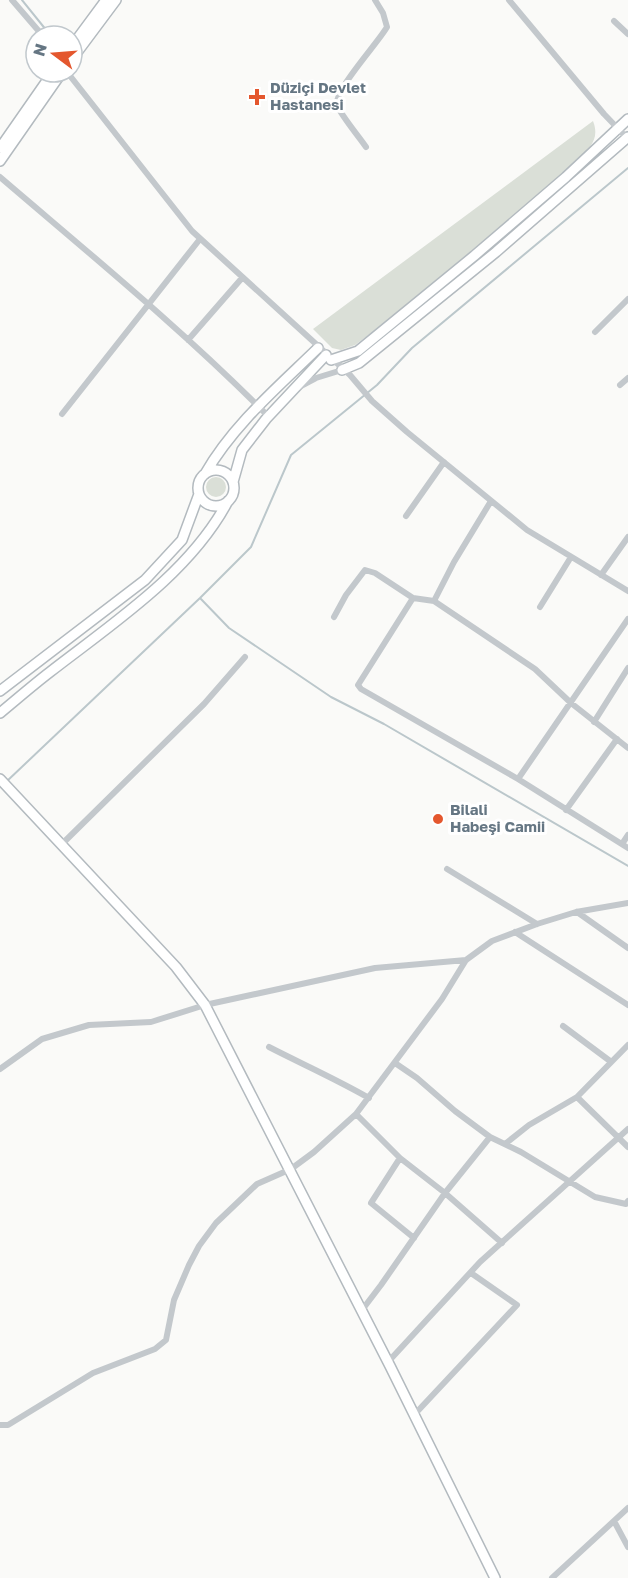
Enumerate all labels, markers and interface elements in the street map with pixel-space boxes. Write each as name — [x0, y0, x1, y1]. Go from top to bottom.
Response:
north arrow — [24, 24, 84, 84]
text: N — [28, 41, 51, 58]
place label: Düziçi Devlet Hastanesi — [270, 78, 366, 113]
marker: Düziçi Devlet Hastanesi — [248, 88, 266, 106]
place label: Bilali Habeşi Camii — [450, 800, 545, 835]
marker: Bilali Habeşi Camii — [431, 812, 445, 826]

